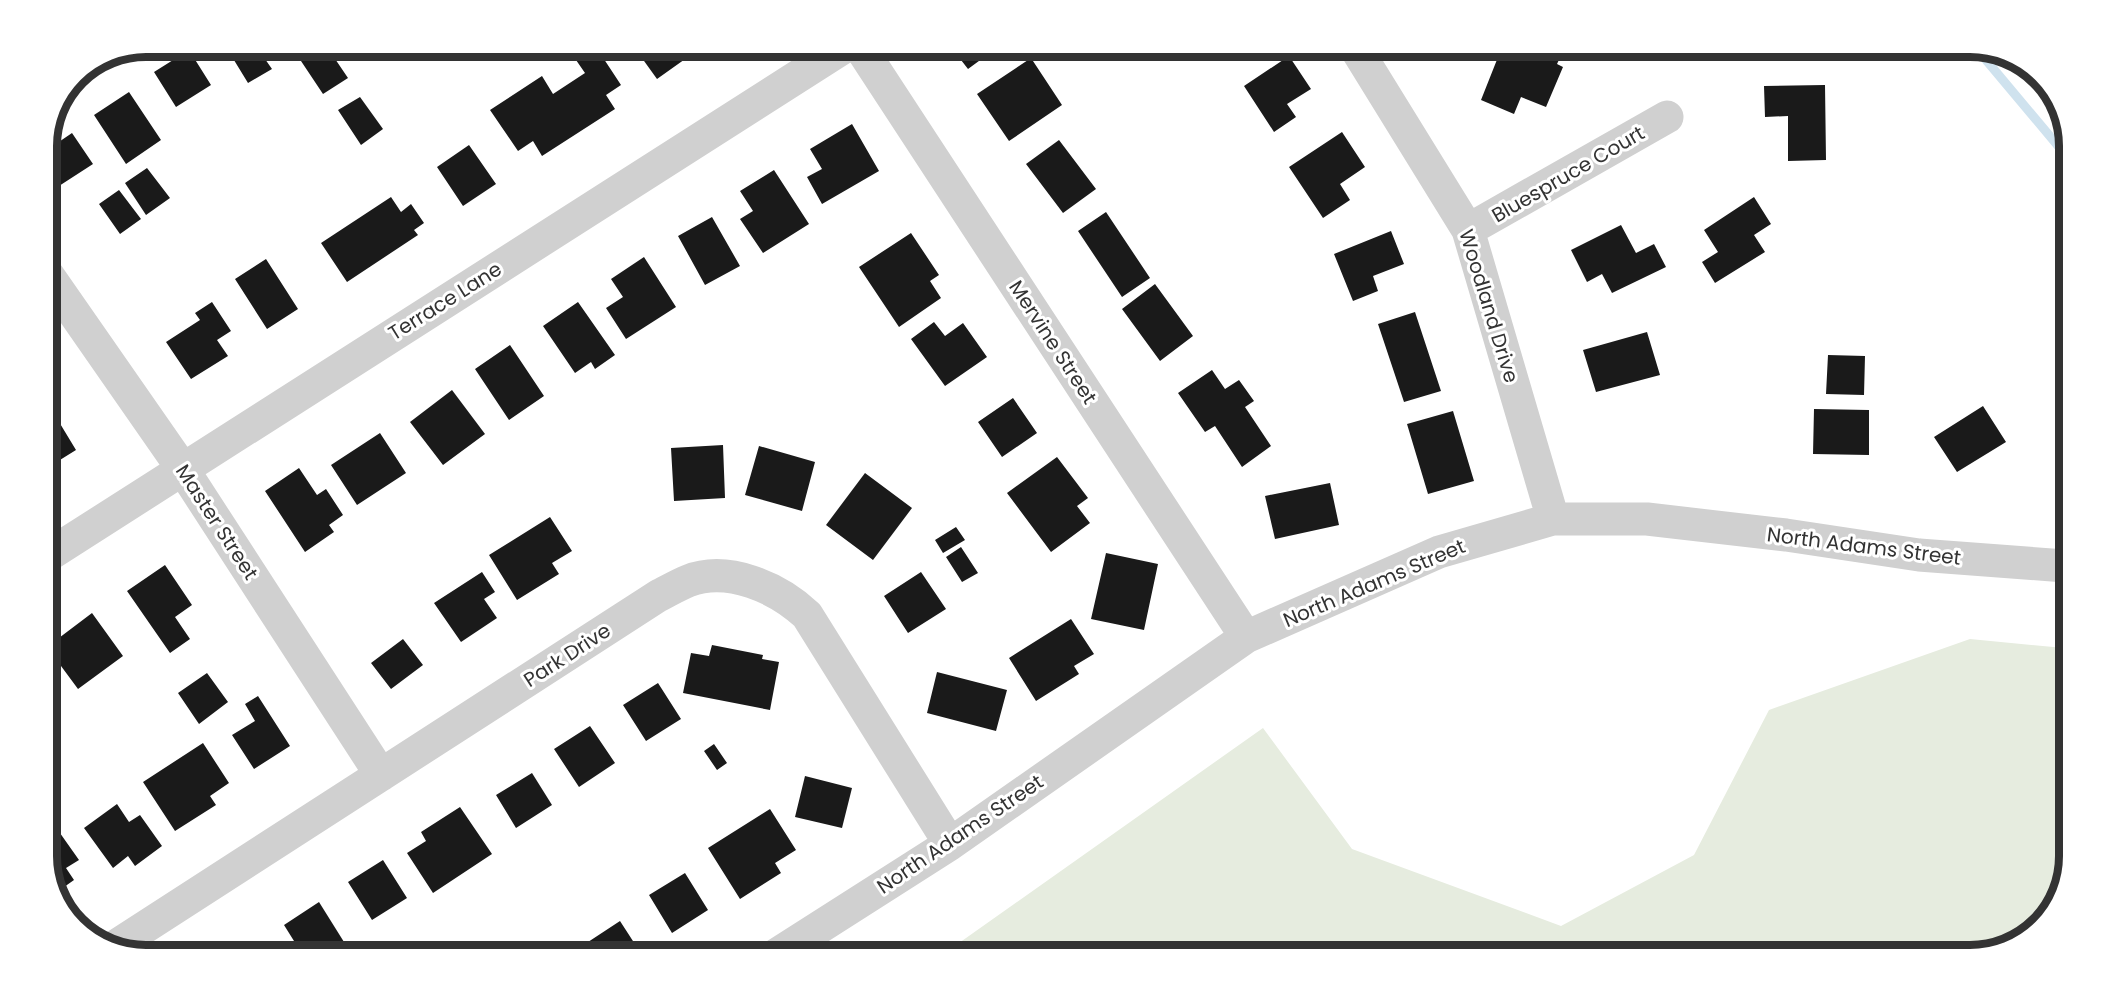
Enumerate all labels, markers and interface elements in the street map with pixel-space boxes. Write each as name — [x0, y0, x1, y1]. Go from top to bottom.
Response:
street label: Bluespruce Court — [1486, 119, 1650, 229]
street label: Woodland Drive — [1452, 226, 1526, 386]
street label: Terrace Lane — [383, 255, 507, 347]
street label: Mervine Street — [1002, 275, 1104, 409]
street label: Master Street — [169, 459, 265, 585]
street label: North Adams Street — [1765, 520, 1963, 572]
street label: North Adams Street — [1279, 532, 1469, 634]
street label: Park Drive — [518, 616, 616, 694]
street label: North Adams Street — [871, 768, 1049, 900]

